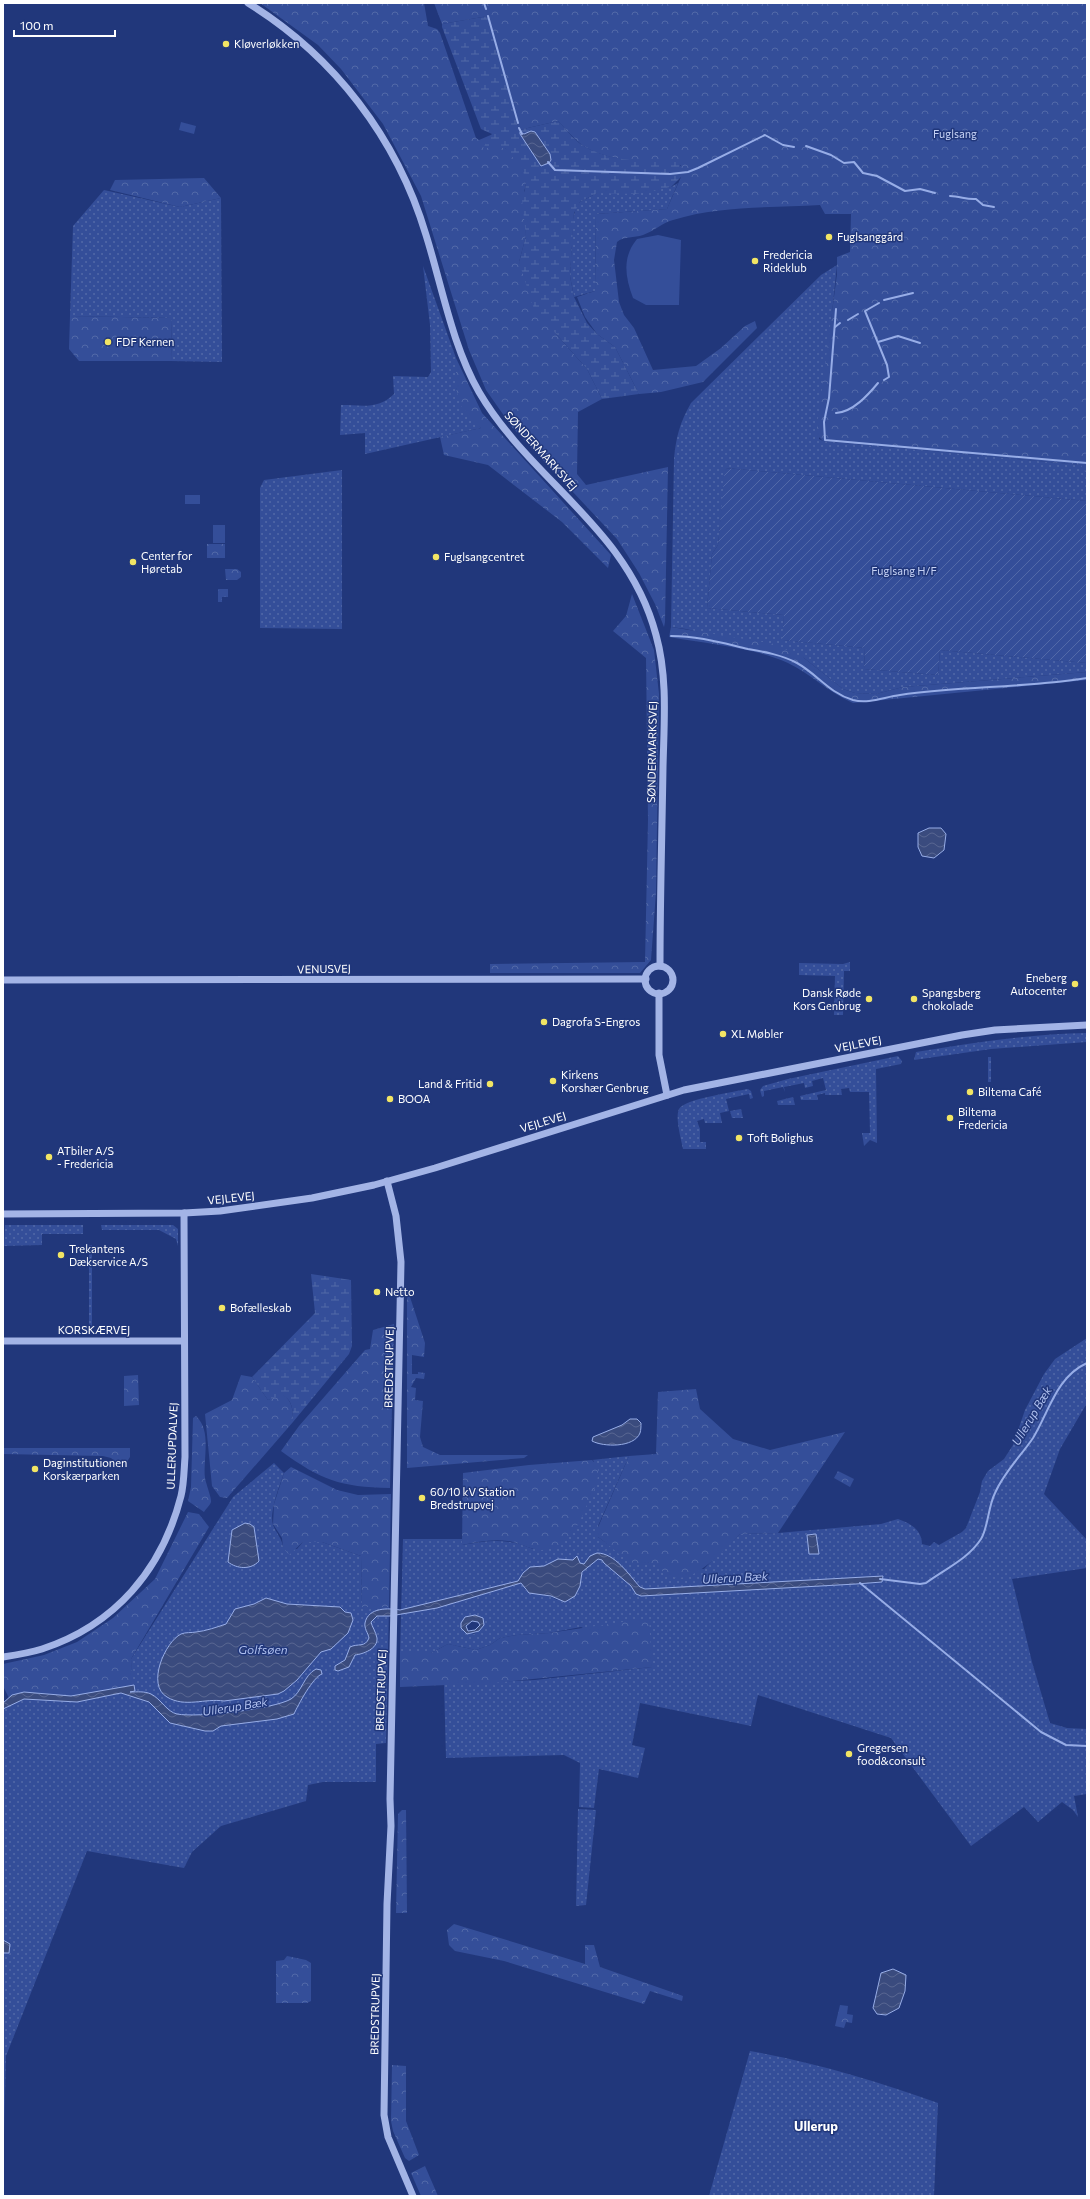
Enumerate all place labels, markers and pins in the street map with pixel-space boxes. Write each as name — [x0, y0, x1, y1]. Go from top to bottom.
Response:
place label: Kløverløkken — [234, 37, 299, 50]
marker: Kløverløkken — [221, 39, 231, 49]
place label: Fuglsanggård — [837, 230, 903, 243]
marker: Fuglsanggård — [824, 232, 834, 242]
place label: Fredericia Rideklub — [763, 248, 813, 274]
marker: Fredericia Rideklub — [750, 256, 760, 266]
place label: FDF Kernen — [116, 335, 174, 348]
marker: FDF Kernen — [103, 337, 113, 347]
place label: Center for Høretab — [141, 549, 193, 575]
place label: Fuglsangcentret — [444, 550, 525, 563]
marker: Fuglsangcentret — [431, 552, 441, 562]
marker: Center for Høretab — [128, 557, 138, 567]
place label: Eneberg Autocenter — [1010, 971, 1068, 997]
marker: Eneberg Autocenter — [1070, 979, 1080, 989]
place label: Dansk Røde Kors Genbrug — [793, 986, 861, 1012]
place label: Spangsberg chokolade — [922, 986, 981, 1012]
marker: Dansk Røde Kors Genbrug — [864, 994, 874, 1004]
marker: Spangsberg chokolade — [909, 994, 919, 1004]
place label: Dagrofa S-Engros — [552, 1015, 640, 1028]
marker: Dagrofa S-Engros — [539, 1017, 549, 1027]
place label: XL Møbler — [731, 1027, 784, 1040]
marker: XL Møbler — [718, 1029, 728, 1039]
place label: Kirkens Korshær Genbrug — [561, 1068, 649, 1094]
marker: Kirkens Korshær Genbrug — [548, 1076, 558, 1086]
place label: Land & Fritid — [418, 1077, 482, 1090]
marker: Land & Fritid — [485, 1079, 495, 1089]
place label: Biltema Café — [978, 1085, 1042, 1098]
marker: Biltema Café — [965, 1087, 975, 1097]
place label: BOOA — [398, 1092, 431, 1105]
marker: BOOA — [385, 1094, 395, 1104]
place label: Biltema Fredericia — [958, 1105, 1008, 1131]
marker: Biltema Fredericia — [945, 1113, 955, 1123]
place label: Toft Bolighus — [747, 1131, 813, 1144]
marker: Toft Bolighus — [734, 1133, 744, 1143]
place label: ATbiler A/S - Fredericia — [57, 1144, 114, 1170]
marker: ATbiler A/S - Fredericia — [44, 1152, 54, 1162]
place label: Trekantens Dækservice A/S — [69, 1242, 148, 1268]
marker: Trekantens Dækservice A/S — [56, 1250, 66, 1260]
place label: Netto — [385, 1285, 415, 1298]
marker: Netto — [372, 1287, 382, 1297]
place label: Bofælleskab — [230, 1301, 291, 1314]
marker: Bofælleskab — [217, 1303, 227, 1313]
place label: Daginstitutionen Korskærparken — [43, 1456, 127, 1482]
marker: Daginstitutionen Korskærparken — [30, 1464, 40, 1474]
place label: 60/10 kV Station Bredstrupvej — [430, 1485, 515, 1511]
marker: 60/10 kV Station Bredstrupvej — [417, 1493, 427, 1503]
place label: Gregersen food&consult — [857, 1741, 926, 1767]
marker: Gregersen food&consult — [844, 1749, 854, 1759]

